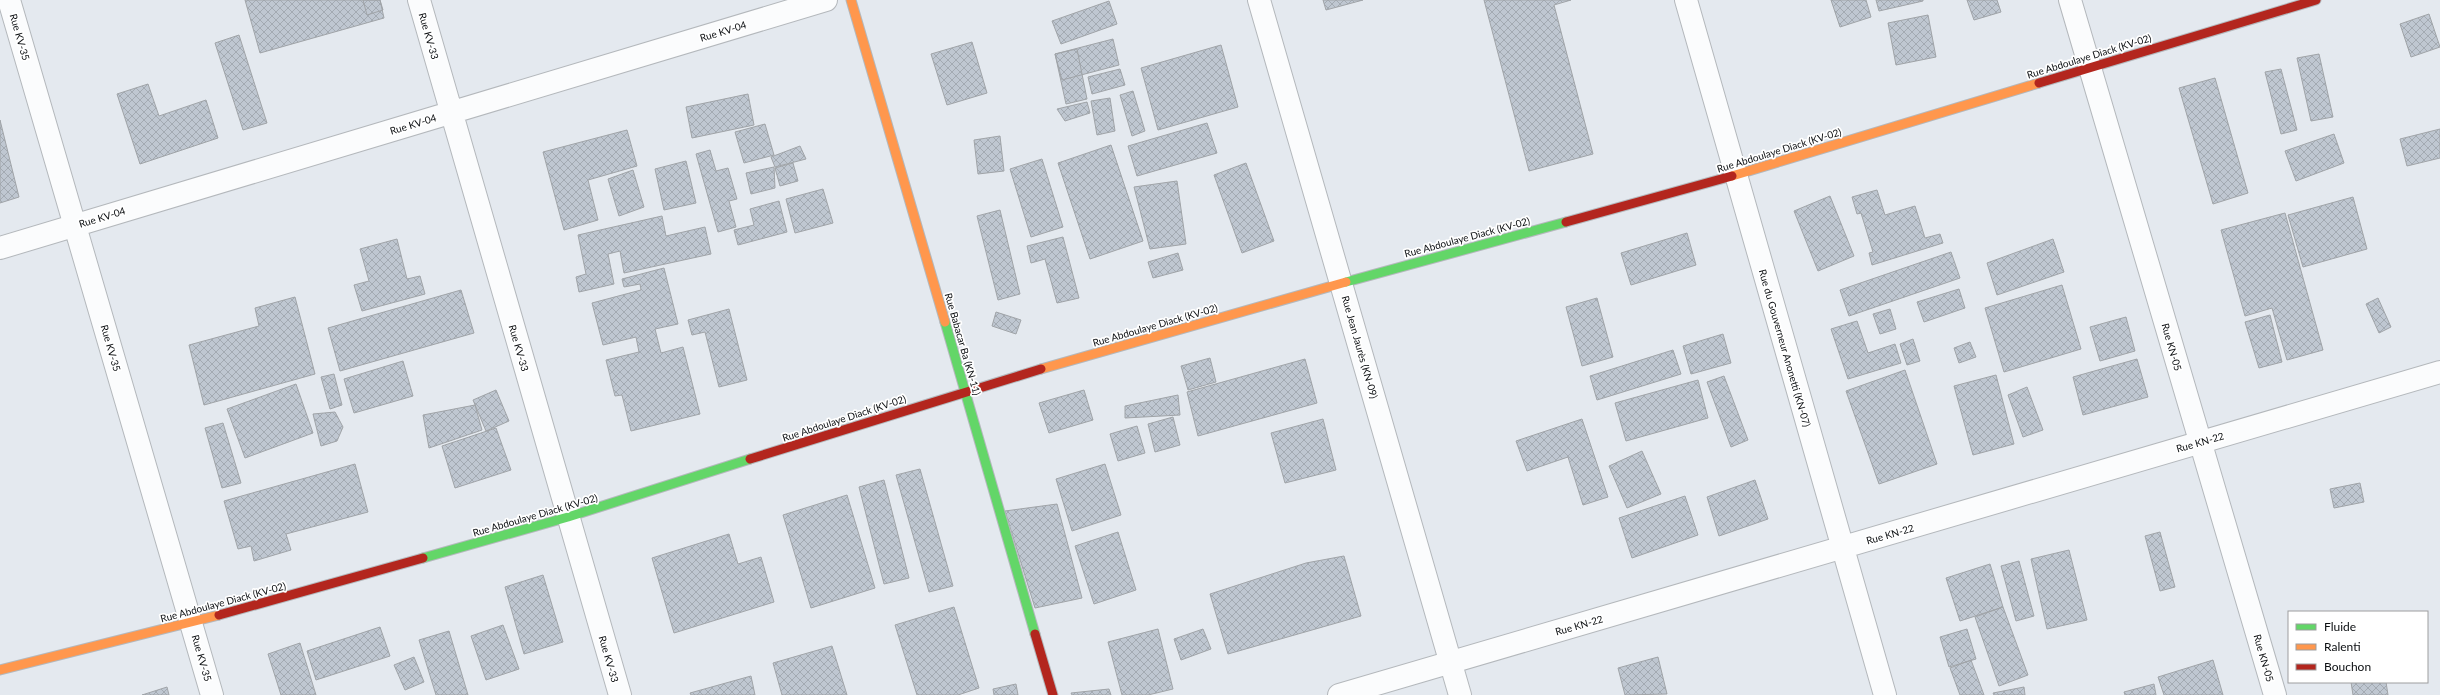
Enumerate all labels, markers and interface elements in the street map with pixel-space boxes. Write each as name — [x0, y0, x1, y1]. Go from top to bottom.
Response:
street label: Rue KV-33 — [417, 11, 441, 61]
street label: Rue KV-35 — [8, 12, 32, 62]
street label: Rue KV-04 — [698, 18, 748, 44]
street label: Rue Abdoulaye Diack (KV-02) — [2025, 31, 2153, 81]
street label: Rue KV-04 — [388, 111, 438, 137]
street label: Rue Abdoulaye Diack (KV-02) — [1715, 125, 1843, 175]
street label: Rue KV-04 — [77, 204, 127, 230]
street label: Rue Abdoulaye Diack (KV-02) — [1403, 214, 1531, 260]
street label: Rue du Gouverneur Anonetti (KN-07) — [1757, 268, 1813, 428]
street label: Rue Babacar Ba (KN-11) — [943, 291, 983, 397]
street label: Rue Jean Jaurès (KN-09) — [1340, 294, 1381, 400]
street label: Rue Abdoulaye Diack (KV-02) — [1091, 301, 1219, 349]
street label: Rue KN-05 — [2159, 322, 2185, 372]
street label: Rue KV-35 — [99, 323, 123, 373]
street label: Rue KV-33 — [507, 323, 531, 373]
street label: Rue Abdoulaye Diack (KV-02) — [781, 392, 908, 444]
street label: Rue KN-22 — [2175, 429, 2225, 455]
street label: Rue Abdoulaye Diack (KV-02) — [471, 491, 599, 539]
street label: Rue KN-22 — [1865, 521, 1915, 547]
street label: Rue Abdoulaye Diack (KV-02) — [159, 579, 287, 625]
legend — [2288, 611, 2428, 683]
street label: Rue KN-22 — [1554, 612, 1604, 638]
text: Fluide — [2324, 619, 2356, 634]
street label: Rue KV-35 — [190, 633, 214, 683]
street label: Rue KN-05 — [2251, 633, 2277, 683]
street label: Rue KV-33 — [597, 634, 621, 684]
text: Ralenti — [2324, 639, 2361, 654]
text: Bouchon — [2324, 659, 2371, 674]

